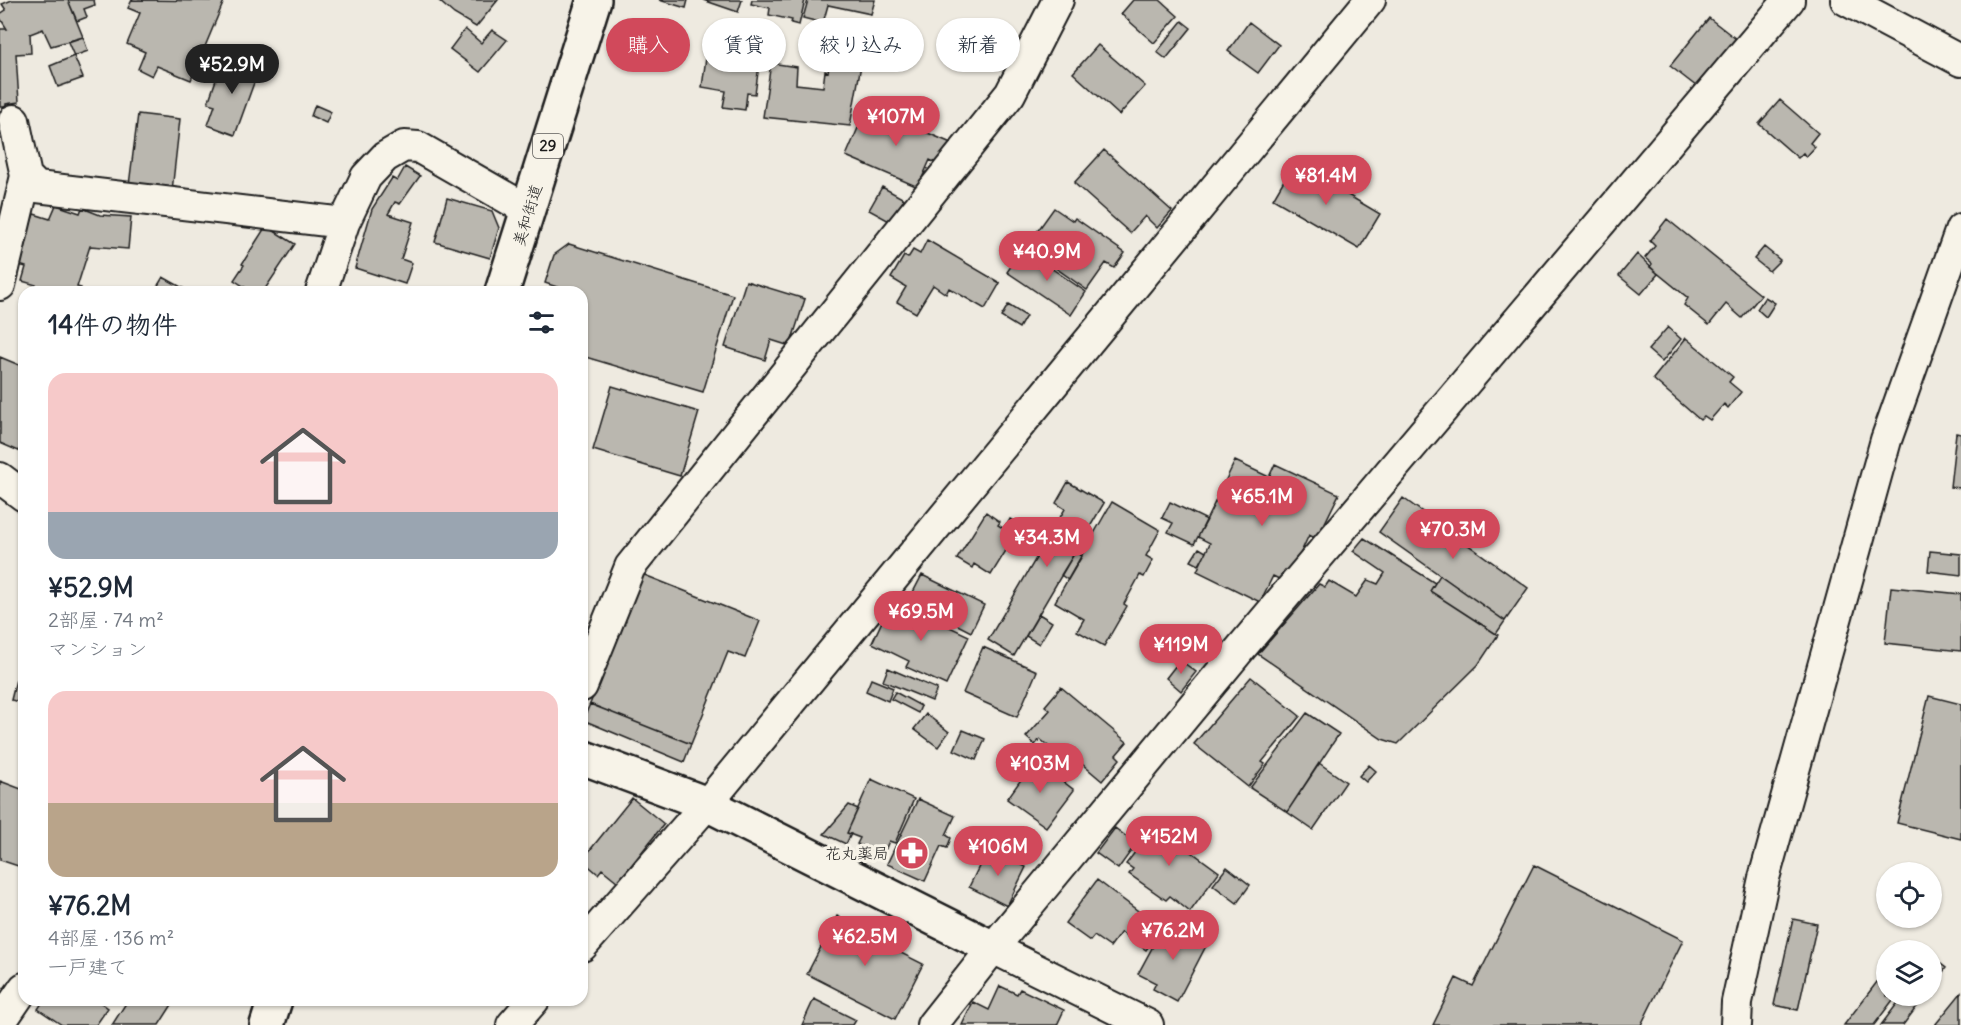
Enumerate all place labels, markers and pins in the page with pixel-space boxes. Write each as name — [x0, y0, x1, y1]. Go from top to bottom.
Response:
pin: ¥52.9M — [183, 44, 281, 95]
pin: ¥107M — [854, 96, 938, 147]
pin: ¥81.4M — [1277, 155, 1375, 206]
pin: ¥40.9M — [998, 231, 1096, 282]
pin: ¥65.1M — [1213, 476, 1311, 527]
pin: ¥70.3M — [1404, 509, 1502, 560]
pin: ¥34.3M — [998, 517, 1096, 568]
pin: ¥69.5M — [872, 591, 970, 642]
pin: ¥119M — [1139, 624, 1223, 675]
pin: ¥103M — [998, 743, 1082, 794]
pin: ¥152M — [1127, 816, 1211, 867]
pin: ¥106M — [956, 826, 1040, 877]
pharmacy icon: 花丸薬局 — [894, 835, 930, 871]
place label: 花丸薬局 — [825, 843, 889, 863]
pin: ¥76.2M — [1124, 910, 1222, 961]
pin: ¥62.5M — [816, 916, 914, 967]

